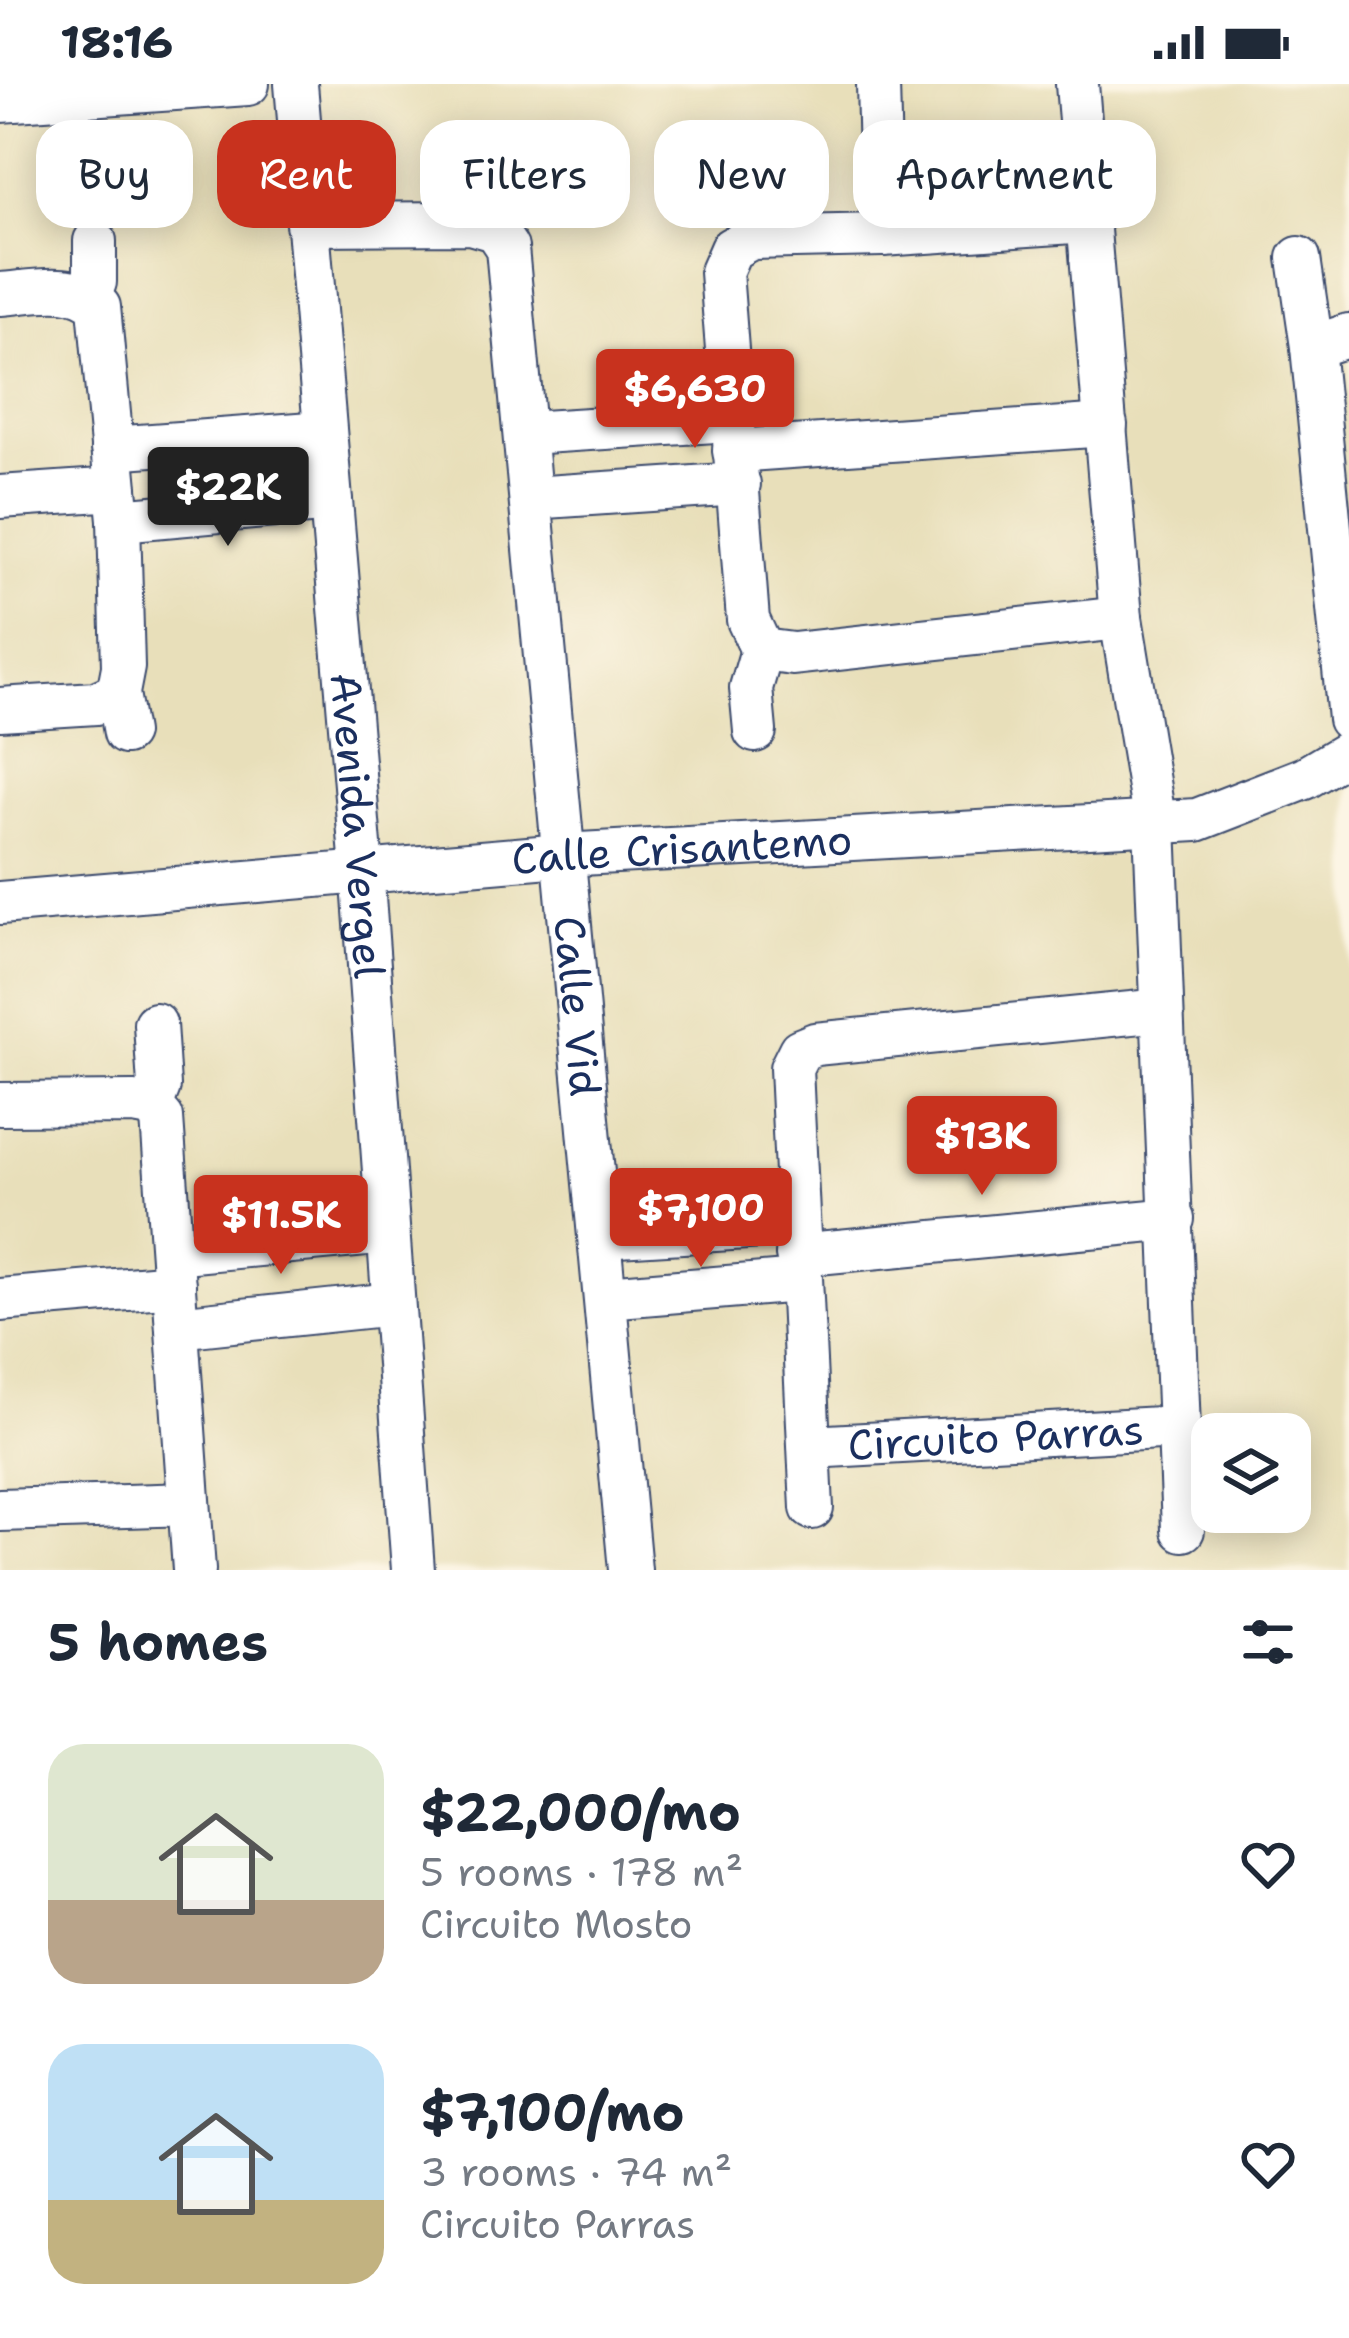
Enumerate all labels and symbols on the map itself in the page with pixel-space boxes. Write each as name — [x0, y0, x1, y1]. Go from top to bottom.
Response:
pin: $6,630 — [597, 349, 793, 451]
pin: $22K — [157, 447, 299, 549]
street label: Avenida Vergel — [318, 670, 398, 981]
street label: Calle Crisantemo — [509, 811, 854, 887]
street label: Calle Vid — [541, 914, 614, 1099]
pin: $13K — [911, 1096, 1053, 1198]
pin: $7,100 — [603, 1168, 799, 1270]
pin: $11.5K — [183, 1175, 379, 1277]
street label: Circuito Parras — [846, 1401, 1145, 1473]

